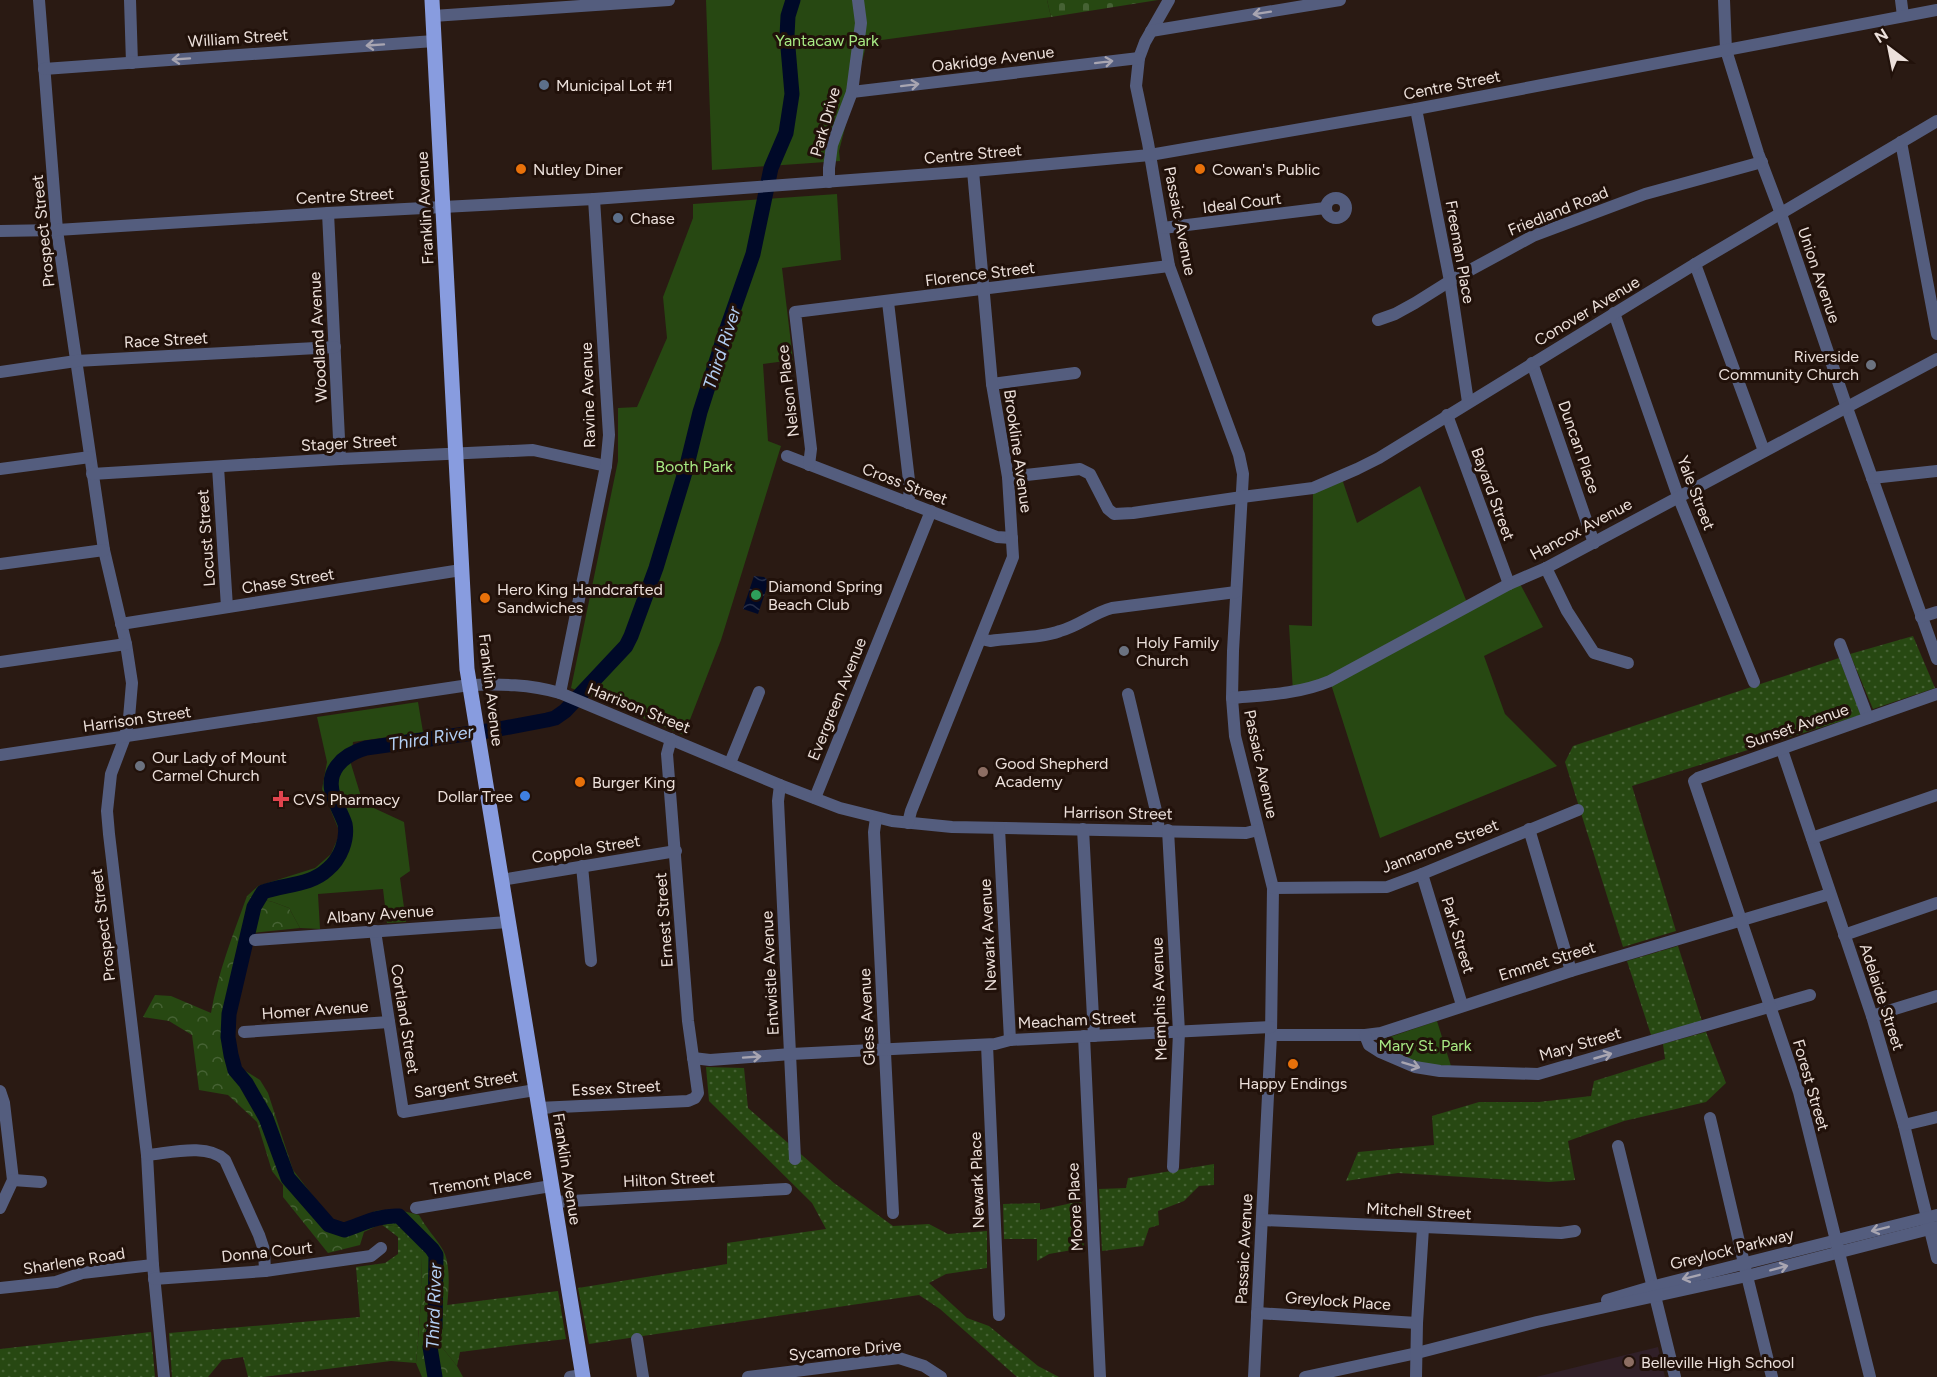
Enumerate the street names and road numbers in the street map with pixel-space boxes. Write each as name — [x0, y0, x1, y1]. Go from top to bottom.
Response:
street label: William Street — [187, 25, 289, 51]
street label: Oakridge Avenue — [931, 42, 1055, 76]
street label: Centre Street — [1402, 66, 1502, 104]
street label: Park Drive — [806, 85, 844, 159]
street label: Centre Street — [923, 140, 1023, 168]
street label: Franklin Avenue — [413, 151, 437, 265]
street label: Passaic Avenue — [1160, 165, 1200, 277]
street label: Prospect Street — [28, 174, 58, 288]
street label: Friedland Road — [1505, 182, 1611, 240]
street label: Centre Street — [295, 184, 395, 208]
street label: Ideal Court — [1201, 189, 1283, 217]
street label: Freeman Place — [1442, 199, 1478, 305]
street label: Union Avenue — [1794, 225, 1844, 326]
street label: Florence Street — [924, 258, 1036, 290]
street label: Woodland Avenue — [305, 271, 331, 403]
street label: Conover Avenue — [1531, 272, 1643, 350]
street label: Race Street — [123, 328, 209, 352]
street label: Ravine Avenue — [577, 342, 599, 448]
street label: Nelson Place — [773, 344, 803, 438]
street label: Brookline Avenue — [1000, 388, 1036, 514]
street label: Duncan Place — [1554, 398, 1604, 496]
street label: Stager Street — [300, 431, 398, 455]
street label: Bayard Street — [1467, 445, 1519, 543]
street label: Yale Street — [1673, 453, 1719, 533]
street label: Cross Street — [860, 459, 950, 509]
street label: Locust Street — [193, 489, 219, 587]
street label: Hancox Avenue — [1527, 494, 1635, 564]
street label: Chase Street — [240, 564, 336, 598]
street label: Franklin Avenue — [475, 633, 507, 747]
street label: Evergreen Avenue — [804, 634, 870, 763]
street label: Harrison Street — [585, 679, 693, 737]
street label: Sunset Avenue — [1743, 699, 1851, 753]
street label: Harrison Street — [82, 702, 192, 736]
street label: Passaic Avenue — [1240, 708, 1282, 820]
street label: Harrison Street — [1063, 803, 1173, 823]
street label: Jannarone Street — [1379, 815, 1501, 877]
street label: Coppola Street — [530, 831, 642, 867]
street label: Prospect Street — [87, 868, 119, 982]
street label: Ernest Street — [651, 872, 677, 968]
street label: Newark Avenue — [976, 878, 1000, 992]
street label: Park Street — [1437, 894, 1479, 976]
street label: Albany Avenue — [326, 901, 434, 927]
street label: Entwistle Avenue — [757, 910, 783, 1036]
street label: Memphis Avenue — [1147, 937, 1171, 1061]
street label: Emmet Street — [1496, 937, 1598, 985]
street label: Adelaide Street — [1856, 941, 1908, 1053]
street label: Cortland Street — [387, 963, 423, 1075]
street label: Gless Avenue — [855, 968, 879, 1066]
street label: Homer Avenue — [261, 997, 369, 1023]
street label: Meacham Street — [1017, 1007, 1137, 1033]
street label: Mary Street — [1537, 1023, 1623, 1065]
street label: Forest Street — [1789, 1037, 1833, 1133]
street label: Sargent Street — [413, 1066, 519, 1102]
street label: Essex Street — [571, 1076, 661, 1100]
street label: Franklin Avenue — [549, 1112, 585, 1227]
street label: Newark Place — [966, 1131, 988, 1229]
street label: Moore Place — [1063, 1162, 1087, 1252]
street label: Tremont Place — [429, 1164, 533, 1198]
street label: Hilton Street — [622, 1167, 716, 1191]
street label: Passaic Avenue — [1232, 1193, 1256, 1305]
street label: Mitchell Street — [1366, 1199, 1472, 1223]
street label: Greylock Parkway — [1668, 1224, 1796, 1274]
street label: Donna Court — [221, 1238, 313, 1266]
street label: Sharlene Road — [22, 1244, 126, 1278]
street label: Greylock Place — [1284, 1288, 1392, 1314]
street label: Sycamore Drive — [788, 1336, 902, 1364]

